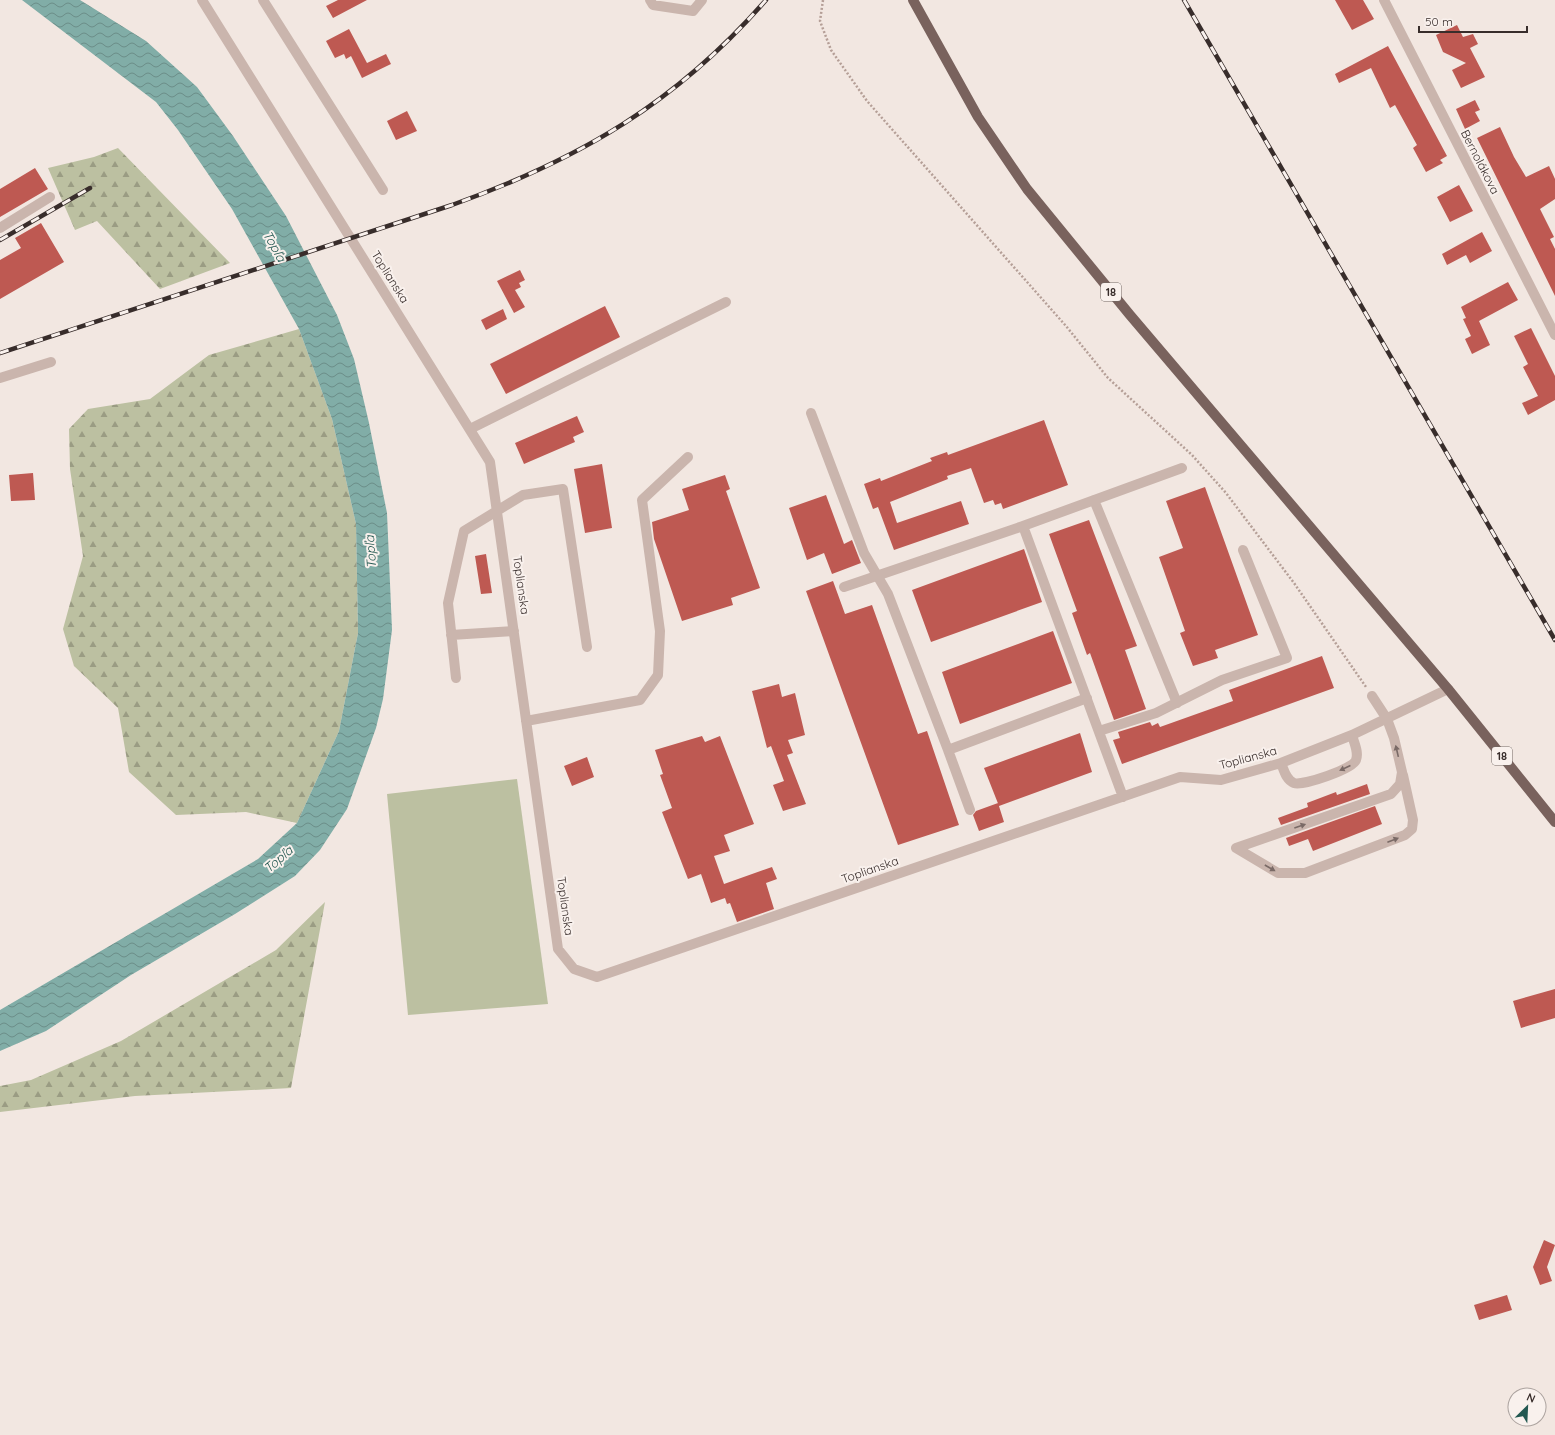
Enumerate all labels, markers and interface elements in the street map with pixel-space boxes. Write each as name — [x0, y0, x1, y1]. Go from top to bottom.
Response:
scale bar — [1419, 8, 1527, 34]
text: 50 m — [1425, 14, 1453, 29]
street label: Bernolákova — [1458, 127, 1503, 197]
water label: Topľa — [260, 228, 291, 265]
street label: Toplianska — [368, 248, 412, 306]
road number: 18 — [1101, 283, 1121, 301]
water label: Topľa — [361, 534, 379, 569]
street label: Toplianska — [510, 555, 533, 615]
street label: Toplianska — [1217, 743, 1278, 772]
one-way arrow — [1394, 745, 1400, 757]
road number: 18 — [1492, 747, 1512, 765]
one-way arrow — [1340, 765, 1351, 771]
one-way arrow — [1294, 823, 1306, 829]
one-way arrow — [1387, 836, 1399, 842]
water label: Topľa — [260, 841, 297, 876]
street label: Toplianska — [839, 853, 900, 886]
one-way arrow — [1265, 864, 1275, 872]
street label: Toplianska — [554, 876, 577, 936]
north arrow — [1507, 1387, 1547, 1427]
text: N — [1525, 1390, 1538, 1406]

